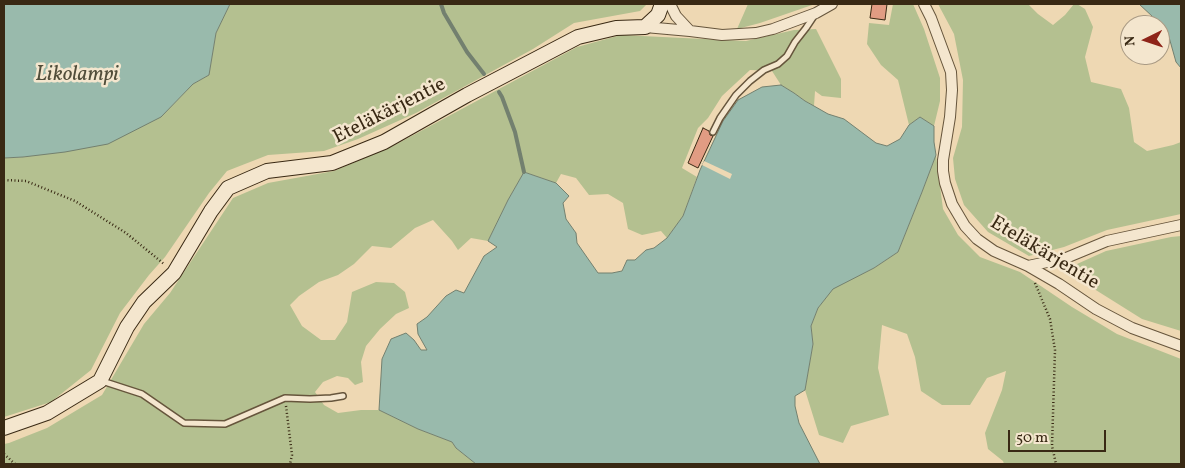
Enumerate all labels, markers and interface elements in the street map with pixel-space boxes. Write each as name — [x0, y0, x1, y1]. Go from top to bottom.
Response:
north arrow — [1120, 15, 1170, 65]
text: N — [1121, 35, 1140, 47]
water label: Likolampi — [35, 63, 119, 89]
street label: Eteläkärjentie — [330, 73, 450, 151]
street label: Eteläkärjentie — [985, 212, 1103, 296]
scale bar — [1010, 420, 1108, 452]
text: 50 m — [1016, 428, 1048, 449]

